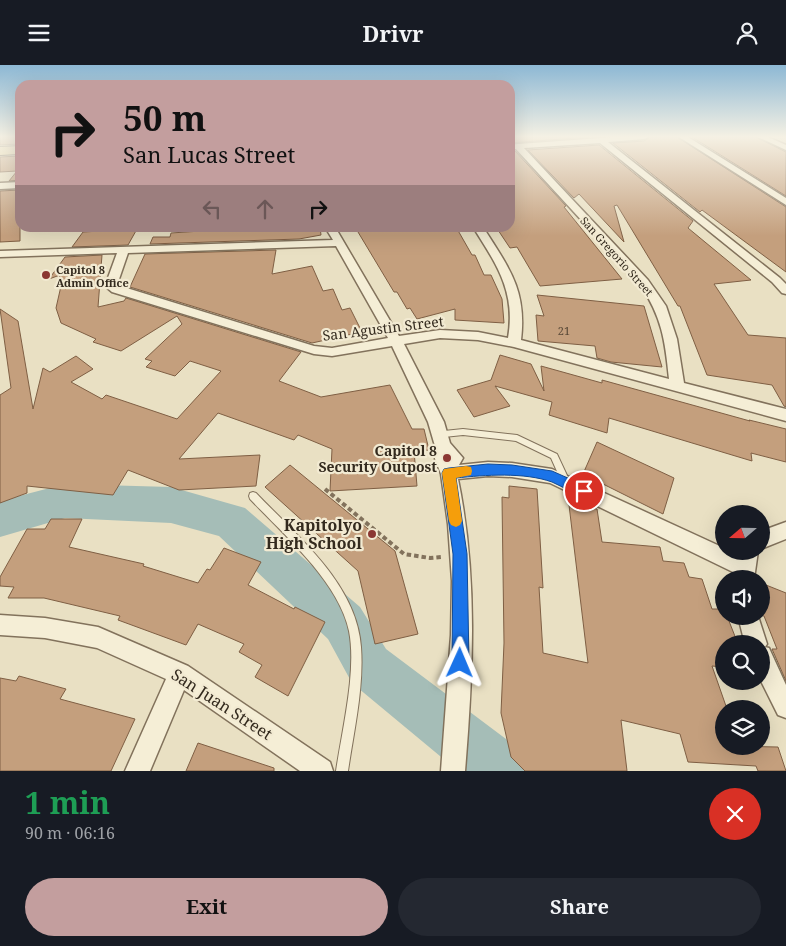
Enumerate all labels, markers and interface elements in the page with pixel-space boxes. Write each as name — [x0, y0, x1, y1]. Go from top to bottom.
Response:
text: Drivr — [363, 18, 423, 48]
icon: menu — [25, 19, 53, 47]
icon: person — [733, 19, 761, 47]
text: 50 m — [123, 94, 206, 141]
icon: right — [40, 100, 105, 165]
text: San Lucas Street — [123, 139, 295, 169]
icon: left — [198, 195, 226, 223]
icon: ahead — [251, 195, 279, 223]
icon: right — [304, 195, 332, 223]
street label: San Gregorio Street — [577, 213, 657, 299]
place label: Capitol 8 Admin Office — [56, 262, 129, 290]
marker: Capitol 8 Admin Office — [40, 269, 52, 281]
street label: San Agustin Street — [321, 311, 445, 345]
house number: 21 — [558, 323, 570, 338]
place label: Capitol 8 Security Outpost — [318, 441, 437, 476]
marker: Capitol 8 Security Outpost — [441, 452, 453, 464]
pin — [563, 470, 605, 512]
icon: arrive — [570, 477, 598, 505]
north arrow — [715, 505, 770, 560]
map controls — [715, 505, 770, 755]
place label: Kapitolyo High School — [266, 514, 362, 554]
marker: Kapitolyo High School — [366, 528, 378, 540]
button: sound — [715, 570, 770, 625]
button: search — [715, 635, 770, 690]
position arrow — [433, 636, 485, 688]
street label: San Juan Street — [167, 663, 277, 745]
button: layers — [715, 700, 770, 755]
text: 1 min — [25, 782, 110, 823]
button: close — [709, 788, 761, 840]
text: 90 m · 06:16 — [25, 822, 115, 844]
button: Exit — [25, 878, 388, 936]
button: Share — [398, 878, 761, 936]

